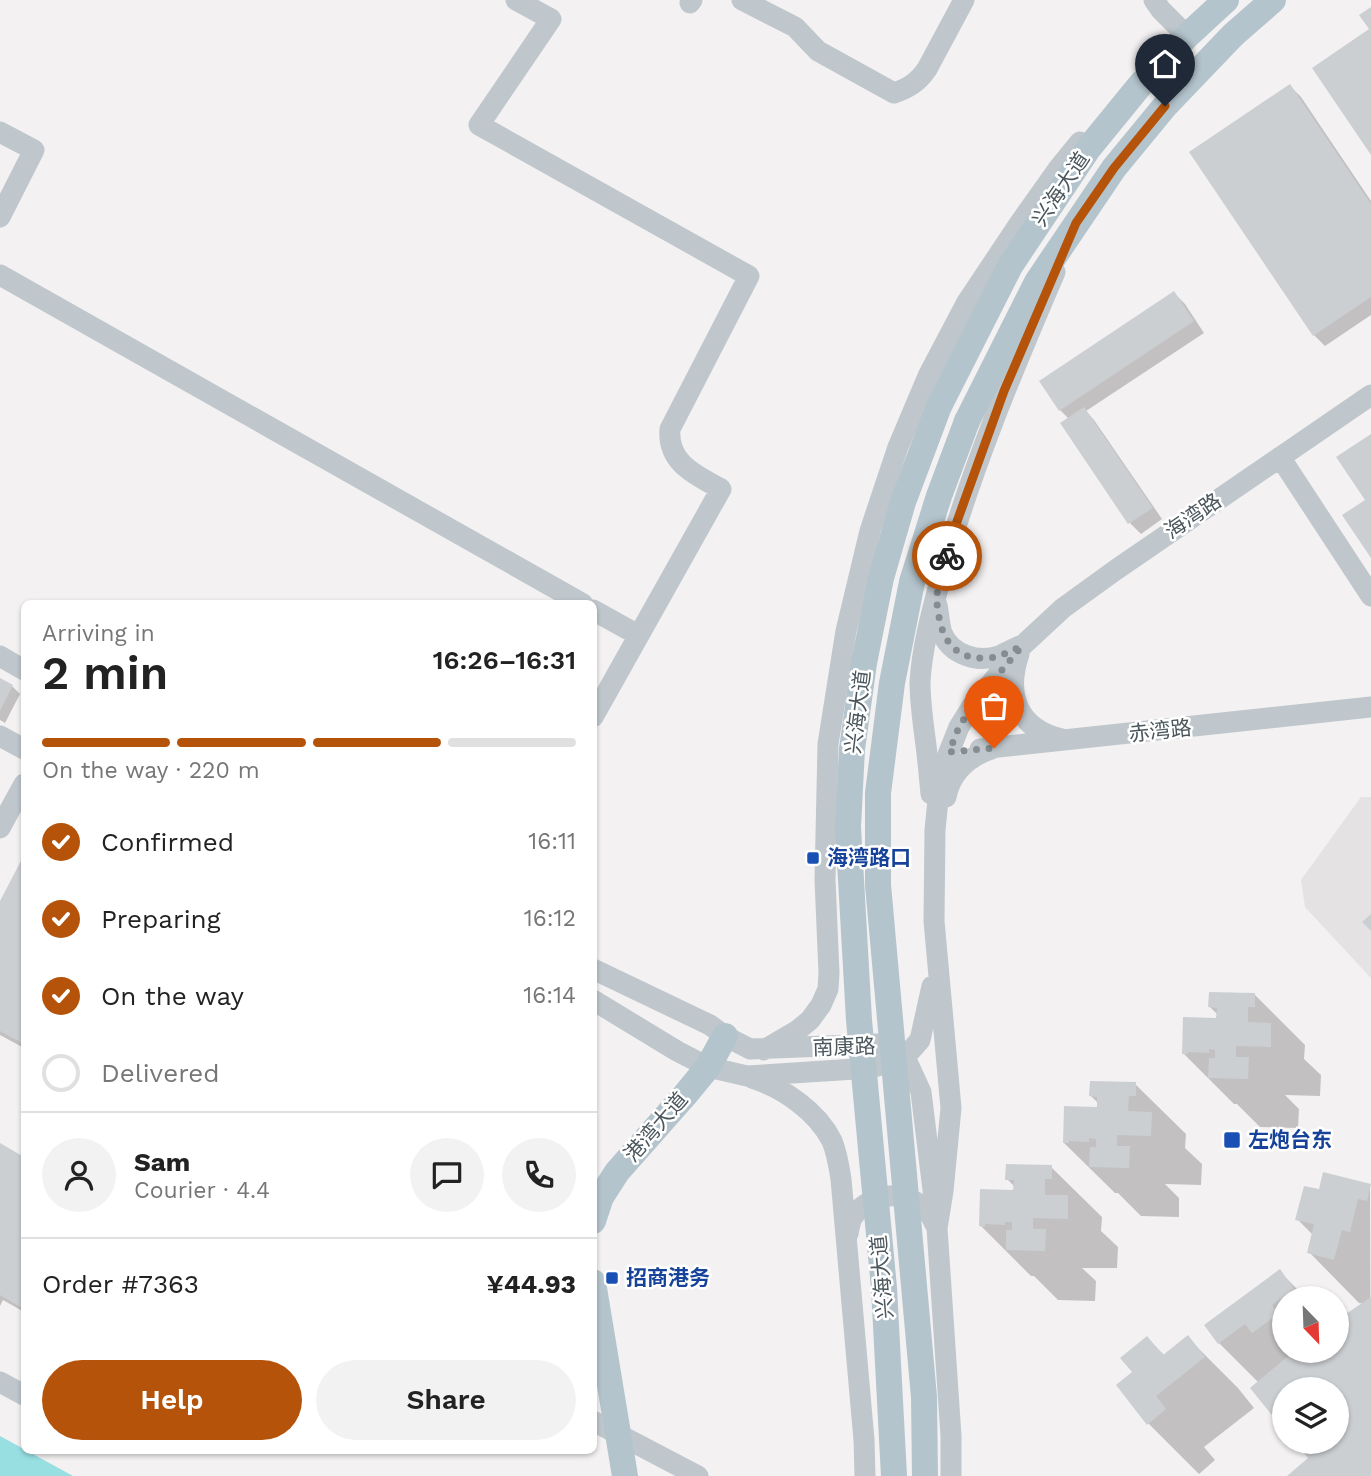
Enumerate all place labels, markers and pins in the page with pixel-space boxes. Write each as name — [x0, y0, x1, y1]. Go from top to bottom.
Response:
pin — [1135, 34, 1195, 106]
pin — [964, 676, 1024, 748]
place label: 海湾路口 — [827, 845, 911, 870]
marker: 海湾路口 — [805, 850, 821, 866]
place label: 左炮台东 — [1248, 1127, 1332, 1152]
marker: 左炮台东 — [1222, 1130, 1242, 1150]
place label: 招商港务 — [626, 1265, 710, 1290]
marker: 招商港务 — [604, 1270, 620, 1286]

